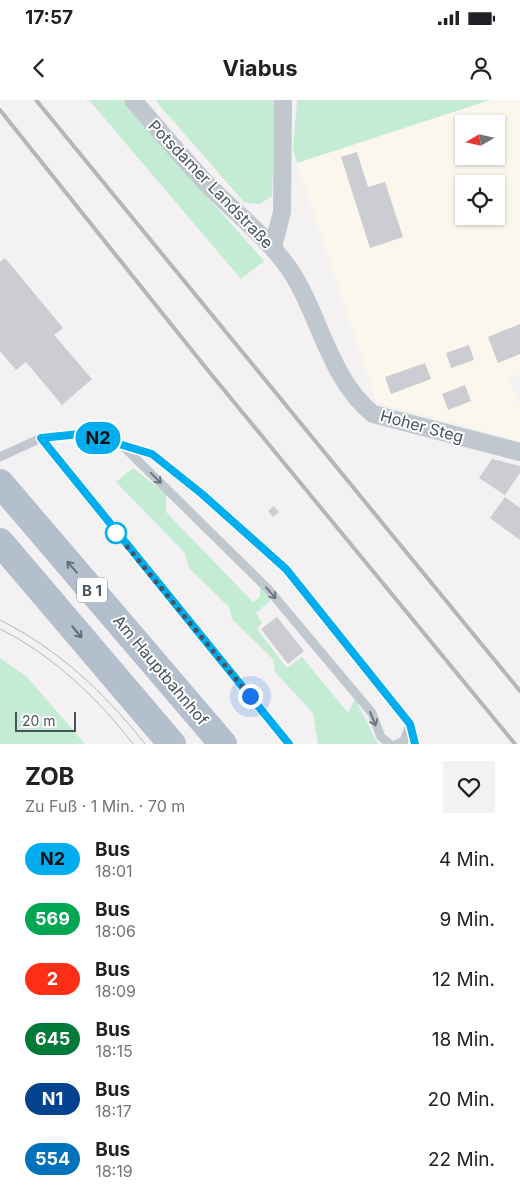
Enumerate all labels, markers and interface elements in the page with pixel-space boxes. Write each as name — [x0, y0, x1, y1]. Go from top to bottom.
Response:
text: 17:57 — [25, 6, 73, 29]
icon: back — [25, 54, 53, 82]
icon: person — [467, 54, 495, 82]
text: Viabus — [222, 55, 298, 81]
north arrow — [455, 115, 505, 165]
map controls — [455, 115, 505, 225]
street label: Potsdamer Landstraße — [144, 116, 278, 252]
button: locate — [455, 175, 505, 225]
street label: Hoher Steg — [378, 405, 466, 447]
line badge: N2 — [76, 422, 120, 454]
text: N2 — [85, 427, 111, 448]
one-way arrow — [149, 472, 161, 484]
unlabelled marker — [105, 522, 127, 544]
one-way arrow — [66, 560, 78, 573]
road number: B 1 — [77, 578, 107, 602]
one-way arrow — [265, 586, 277, 599]
street label: Am Hauptbahnhof — [109, 611, 213, 729]
one-way arrow — [72, 625, 83, 638]
your location — [238, 684, 263, 709]
scale bar — [15, 709, 76, 732]
one-way arrow — [370, 711, 379, 726]
text: 20 m — [22, 712, 56, 729]
button: heart — [443, 761, 495, 813]
text: ZOB — [25, 762, 75, 791]
text: Zu Fuß · 1 Min. · 70 m — [25, 796, 185, 816]
text: Bus — [95, 838, 130, 861]
text: N2 — [40, 848, 65, 869]
text: 4 Min. — [439, 848, 495, 871]
text: 18:01 — [95, 861, 133, 881]
text: Bus — [95, 898, 130, 921]
text: 569 — [35, 908, 70, 929]
text: 9 Min. — [439, 908, 495, 931]
text: 18:06 — [95, 921, 136, 941]
text: Bus — [95, 958, 130, 981]
text: 2 — [47, 968, 58, 989]
text: 12 Min. — [432, 968, 495, 991]
text: 18:09 — [95, 981, 136, 1001]
text: Bus — [95, 1018, 130, 1041]
text: 645 — [35, 1028, 70, 1049]
text: 18 Min. — [432, 1028, 495, 1051]
text: 18:15 — [95, 1041, 133, 1061]
text: Bus — [95, 1078, 130, 1101]
text: N1 — [42, 1088, 63, 1109]
text: 20 Min. — [428, 1088, 495, 1111]
text: 18:17 — [95, 1101, 132, 1121]
text: Bus — [95, 1138, 130, 1161]
text: 554 — [35, 1148, 70, 1169]
text: 22 Min. — [428, 1148, 495, 1171]
text: 18:19 — [95, 1161, 133, 1181]

